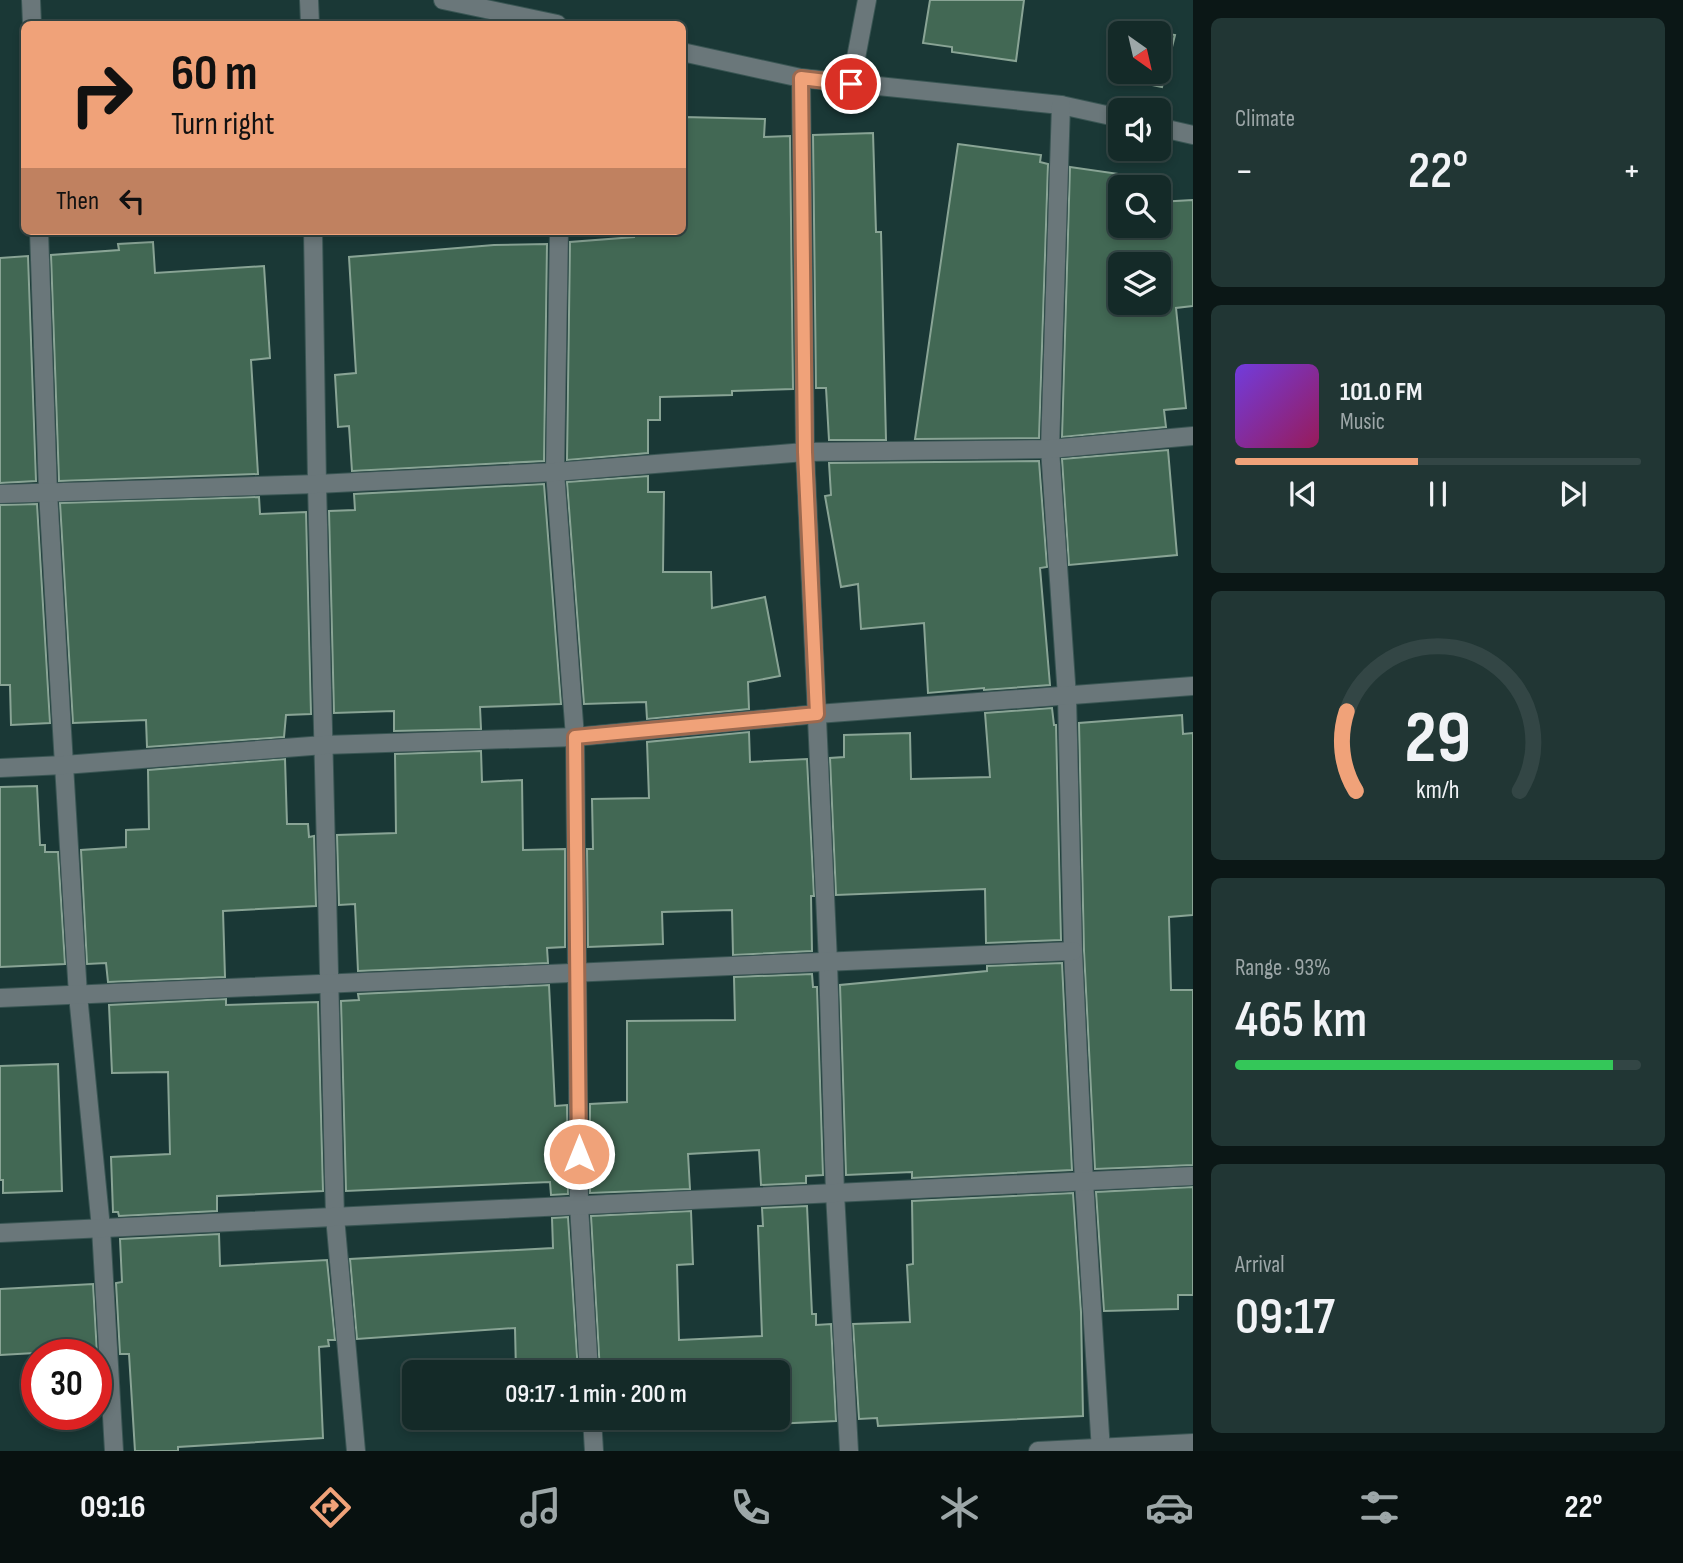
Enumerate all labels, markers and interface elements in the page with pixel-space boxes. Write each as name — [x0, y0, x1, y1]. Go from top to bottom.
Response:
north arrow — [1108, 21, 1171, 84]
map controls — [1108, 21, 1171, 315]
text: 60 m — [171, 45, 258, 104]
icon: right — [56, 49, 147, 140]
pin — [821, 54, 881, 114]
icon: arrive — [832, 65, 870, 103]
button: sound — [1108, 98, 1171, 161]
text: Turn right — [171, 105, 275, 144]
text: Climate — [1235, 105, 1295, 133]
text: 22° — [1408, 140, 1468, 203]
text: − — [1235, 149, 1254, 194]
text: + — [1622, 149, 1641, 194]
button: search — [1108, 175, 1171, 238]
icon: left — [113, 182, 151, 220]
text: Then — [56, 186, 99, 217]
button: layers — [1108, 252, 1171, 315]
text: 101.0 FM — [1340, 377, 1422, 408]
text: Music — [1340, 408, 1385, 436]
icon: previous — [1284, 475, 1322, 513]
icon: pause — [1419, 475, 1457, 513]
icon: next — [1554, 475, 1592, 513]
text: 29 — [1405, 696, 1471, 784]
text: km/h — [1416, 775, 1460, 806]
text: Range · 93% — [1235, 954, 1331, 982]
text: 465 km — [1235, 989, 1367, 1052]
position arrow — [542, 1117, 616, 1191]
text: Arrival — [1235, 1251, 1284, 1279]
text: 09:17 — [1235, 1286, 1335, 1349]
speed limit sign: 30 — [21, 1339, 112, 1430]
text: 09:17 · 1 min · 200 m — [505, 1379, 687, 1410]
icon: directions — [306, 1483, 355, 1532]
icon: music — [516, 1483, 565, 1532]
icon: phone — [726, 1483, 775, 1532]
icon: climate — [935, 1483, 984, 1532]
icon: car — [1145, 1483, 1194, 1532]
icon: filters — [1355, 1483, 1404, 1532]
text: 09:16 — [80, 1488, 146, 1527]
text: 22° — [1564, 1488, 1603, 1527]

